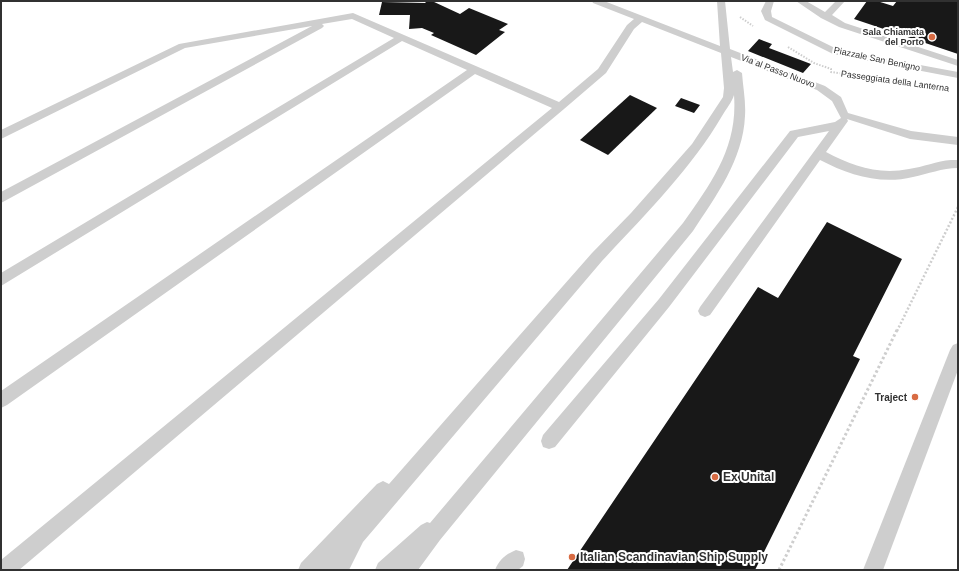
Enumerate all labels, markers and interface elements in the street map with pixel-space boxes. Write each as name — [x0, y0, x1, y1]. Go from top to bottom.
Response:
place label: Sala Chiamata del Porto — [862, 27, 925, 47]
marker: Sala Chiamata del Porto — [927, 32, 937, 42]
street label: Piazzale San Benigno — [833, 45, 921, 73]
street label: Via al Passo Nuovo — [740, 52, 816, 90]
street label: Passeggiata della Lanterna — [840, 68, 950, 94]
place label: Traject — [875, 392, 908, 403]
marker: Traject — [910, 392, 920, 402]
place label: Ex Unital — [723, 470, 774, 484]
marker: Ex Unital — [710, 472, 720, 482]
place label: Italian Scandinavian Ship Supply — [580, 550, 768, 564]
marker: Italian Scandinavian Ship Supply — [567, 552, 577, 562]

